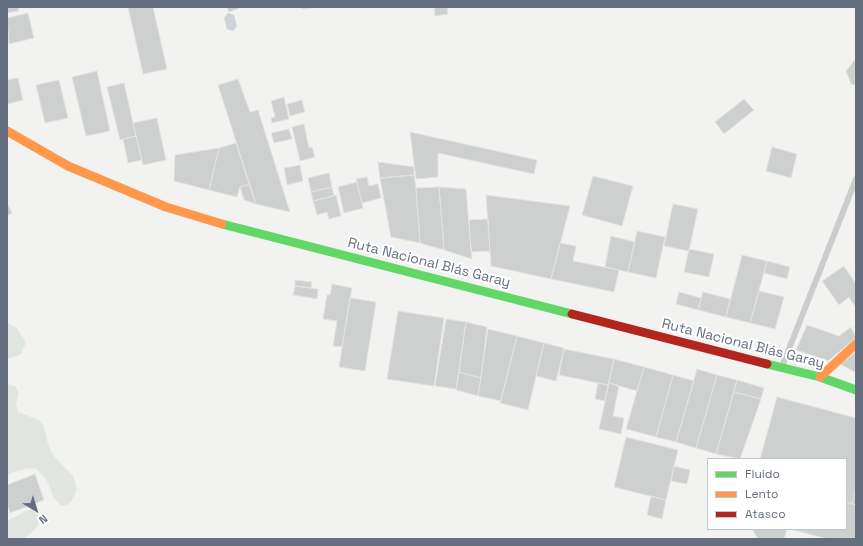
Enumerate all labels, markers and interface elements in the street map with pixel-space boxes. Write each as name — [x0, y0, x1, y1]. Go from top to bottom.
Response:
street label: Ruta Nacional Blás Garay — [346, 235, 512, 291]
street label: Ruta Nacional Blás Garay — [660, 316, 826, 372]
legend — [707, 458, 847, 530]
text: Fluido — [745, 466, 780, 482]
text: Lento — [745, 486, 779, 502]
north arrow — [16, 490, 56, 530]
text: Atasco — [745, 506, 786, 522]
text: N — [36, 512, 51, 527]

